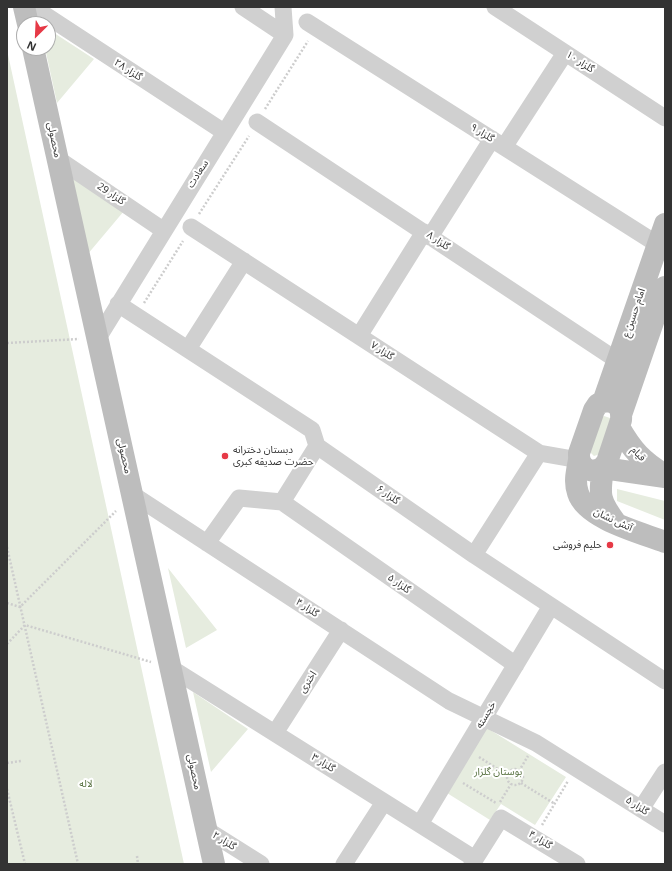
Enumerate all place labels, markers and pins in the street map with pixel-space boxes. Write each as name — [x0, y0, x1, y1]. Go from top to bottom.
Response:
place label: دبستان دخترانه حضرت صدیقه کبری — [233, 444, 314, 468]
marker: دبستان دخترانه حضرت صدیقه کبری — [220, 451, 230, 461]
place label: حلیم فروشی — [553, 539, 602, 551]
marker: حلیم فروشی — [605, 540, 615, 550]

